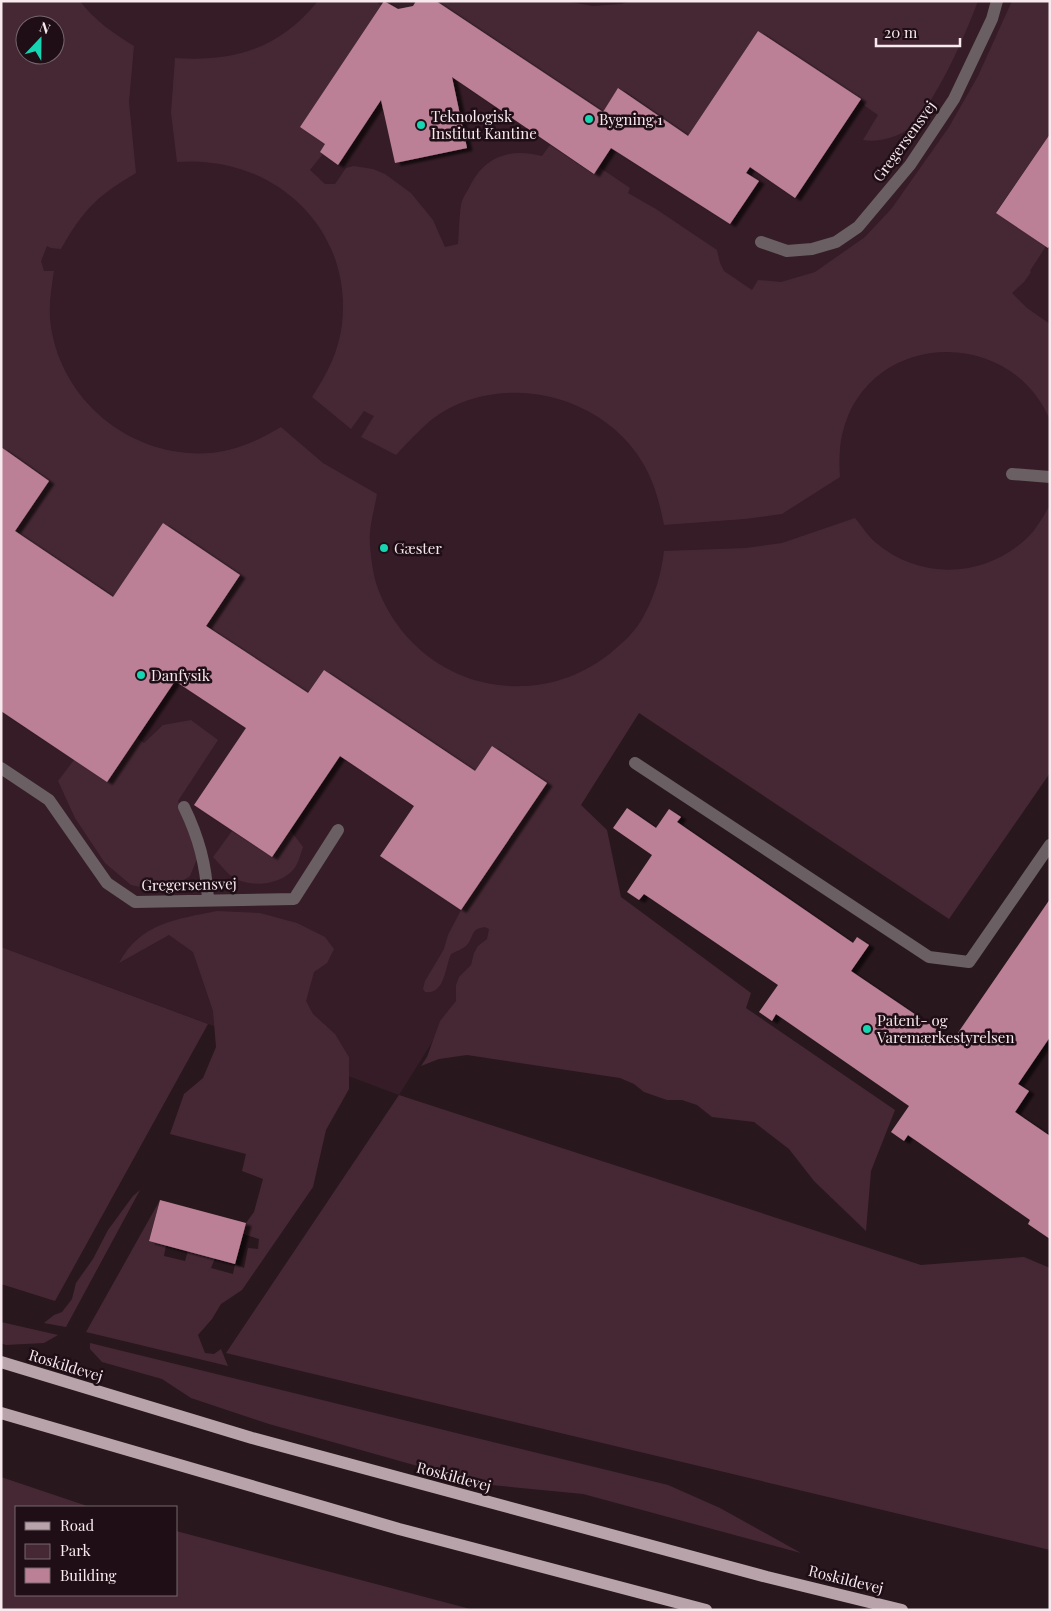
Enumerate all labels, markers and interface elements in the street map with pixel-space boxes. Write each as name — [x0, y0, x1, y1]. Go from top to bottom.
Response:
north arrow — [15, 15, 65, 65]
scale bar — [876, 15, 960, 47]
text: N — [37, 17, 53, 38]
text: 20 m — [884, 22, 918, 42]
street label: Gregersensvej — [868, 97, 940, 185]
place label: Teknologisk Institut Kantine — [431, 106, 537, 143]
place label: Bygning 1 — [599, 109, 663, 129]
marker: Bygning 1 — [583, 113, 595, 125]
marker: Teknologisk Institut Kantine — [415, 119, 427, 131]
place label: Gæster — [394, 538, 442, 558]
marker: Gæster — [378, 542, 390, 554]
place label: Danfysik — [151, 665, 211, 685]
marker: Danfysik — [135, 669, 147, 681]
street label: Gregersensvej — [141, 873, 237, 895]
place label: Patent- og Varemærkestyrelsen — [876, 1010, 1014, 1047]
marker: Patent- og Varemærkestyrelsen — [861, 1023, 873, 1035]
street label: Roskildevej — [27, 1344, 105, 1386]
street label: Roskildevej — [414, 1456, 494, 1496]
legend — [15, 1506, 178, 1596]
text: Road — [60, 1515, 94, 1535]
text: Park — [60, 1540, 92, 1560]
street label: Roskildevej — [806, 1560, 886, 1598]
text: Building — [60, 1565, 117, 1585]

